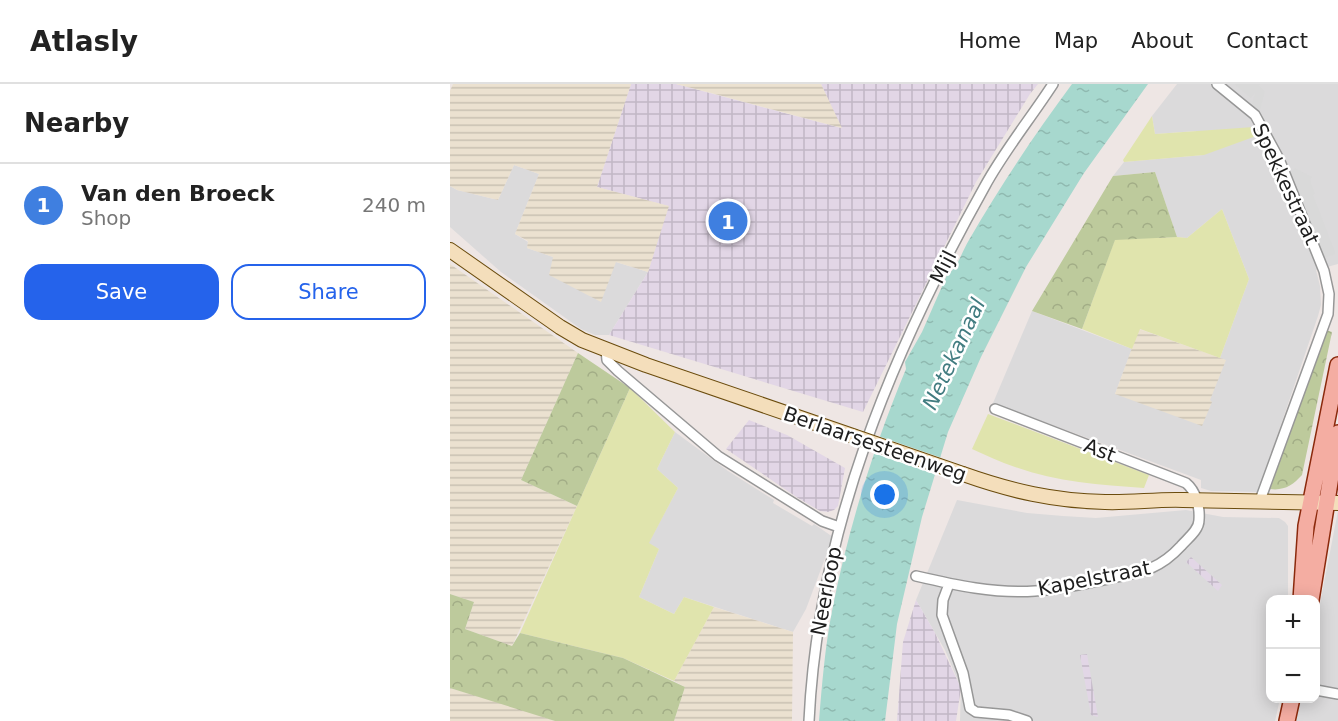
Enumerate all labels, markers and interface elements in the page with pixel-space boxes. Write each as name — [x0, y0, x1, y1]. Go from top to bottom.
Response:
text: Atlasly — [30, 25, 138, 58]
text: Home — [959, 29, 1021, 53]
text: Map — [1054, 29, 1098, 53]
text: About — [1131, 29, 1193, 53]
text: Contact — [1226, 29, 1308, 53]
text: Nearby — [24, 108, 129, 138]
street label: Spekkestraat — [1247, 119, 1325, 249]
text: Van den Broeck — [81, 181, 274, 206]
text: 1 — [37, 193, 50, 217]
text: 240 m — [362, 193, 426, 217]
pin: 1 — [708, 198, 748, 244]
text: Shop — [81, 206, 131, 230]
street label: Mijl — [925, 246, 961, 288]
button: Save — [24, 264, 219, 320]
button: Share — [231, 264, 426, 320]
water label: Netekanaal — [918, 295, 990, 413]
street label: Berlaarsesteenweg — [780, 401, 970, 487]
street label: Ast — [1081, 433, 1119, 467]
your location — [870, 480, 899, 509]
street label: Neerloop — [806, 544, 846, 638]
street label: Kapelstraat — [1036, 555, 1153, 601]
map controls — [1266, 595, 1320, 703]
button: + — [1266, 595, 1320, 649]
button: − — [1266, 649, 1320, 703]

